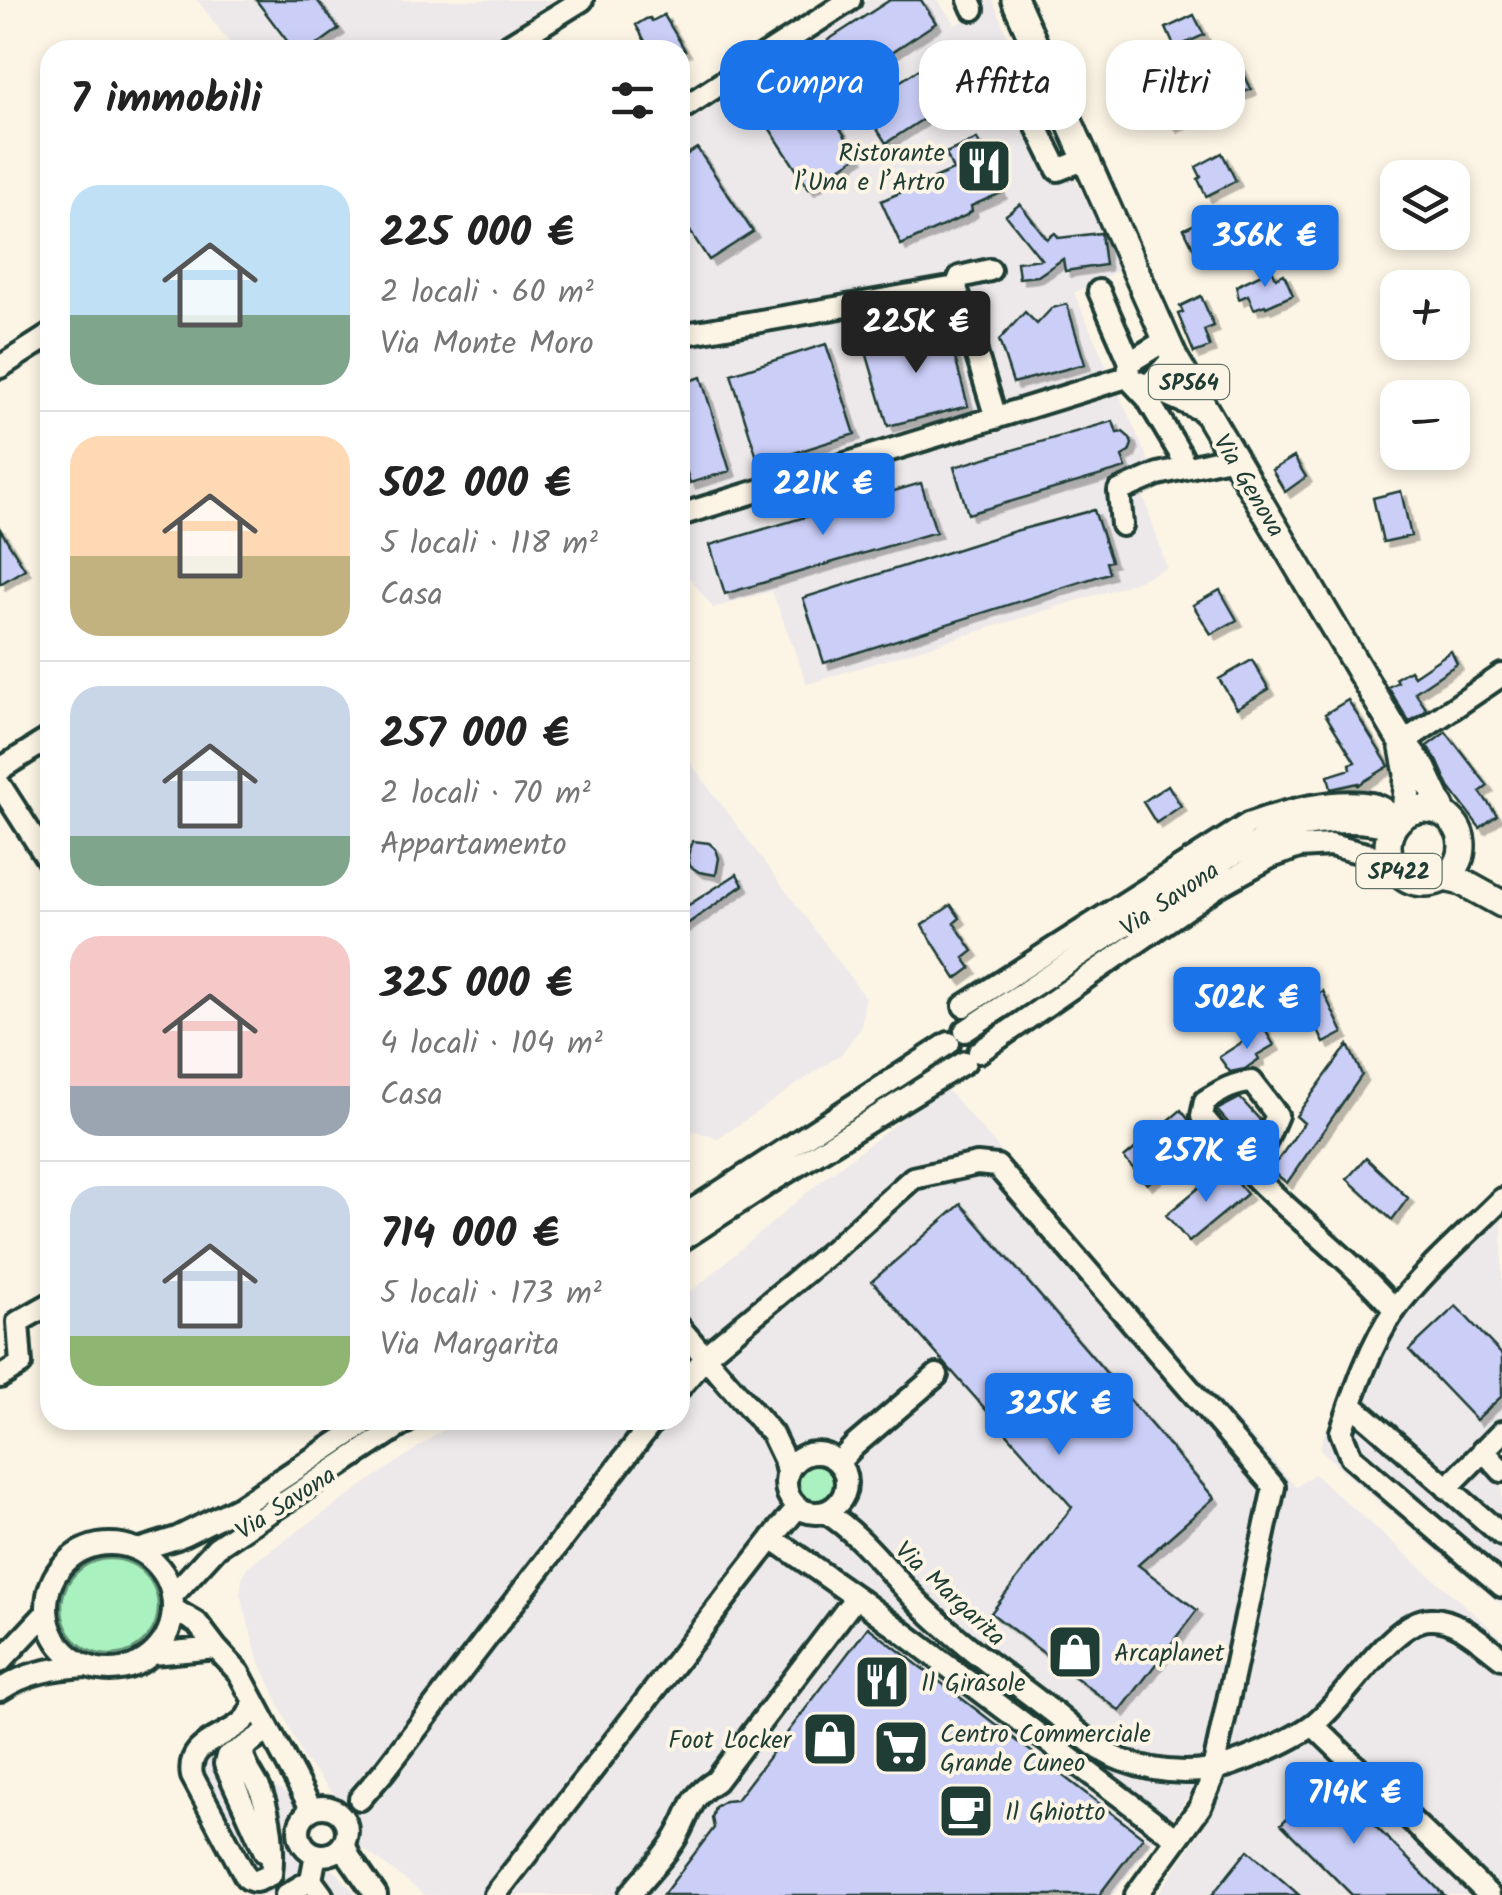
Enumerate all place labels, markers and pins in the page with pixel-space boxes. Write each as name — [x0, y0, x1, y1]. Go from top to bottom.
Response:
place label: Ristorante l’Una e l’Artro — [794, 134, 945, 203]
restaurant icon: Ristorante l’Una e l’Artro — [954, 136, 1014, 196]
pin: 356K € — [1184, 205, 1346, 290]
pin: 225K € — [835, 291, 997, 376]
pin: 221K € — [742, 453, 904, 538]
pin: 502K € — [1166, 967, 1328, 1052]
pin: 257K € — [1125, 1120, 1287, 1205]
pin: 325K € — [978, 1373, 1140, 1458]
shop icon: Arcaplanet — [1045, 1622, 1105, 1682]
place label: Arcaplanet — [1114, 1634, 1225, 1674]
restaurant icon: Il Girasole — [852, 1652, 912, 1712]
place label: Il Girasole — [921, 1664, 1025, 1704]
shop icon: Foot Locker — [800, 1709, 860, 1769]
place label: Centro Commerciale Grande Cuneo — [940, 1715, 1151, 1784]
supermarket icon: Centro Commerciale Grande Cuneo — [871, 1717, 931, 1777]
place label: Foot Locker — [668, 1721, 793, 1761]
pin: 714K € — [1273, 1762, 1435, 1847]
cafe icon: Il Ghiotto — [936, 1781, 996, 1841]
place label: Il Ghiotto — [1005, 1793, 1106, 1833]

